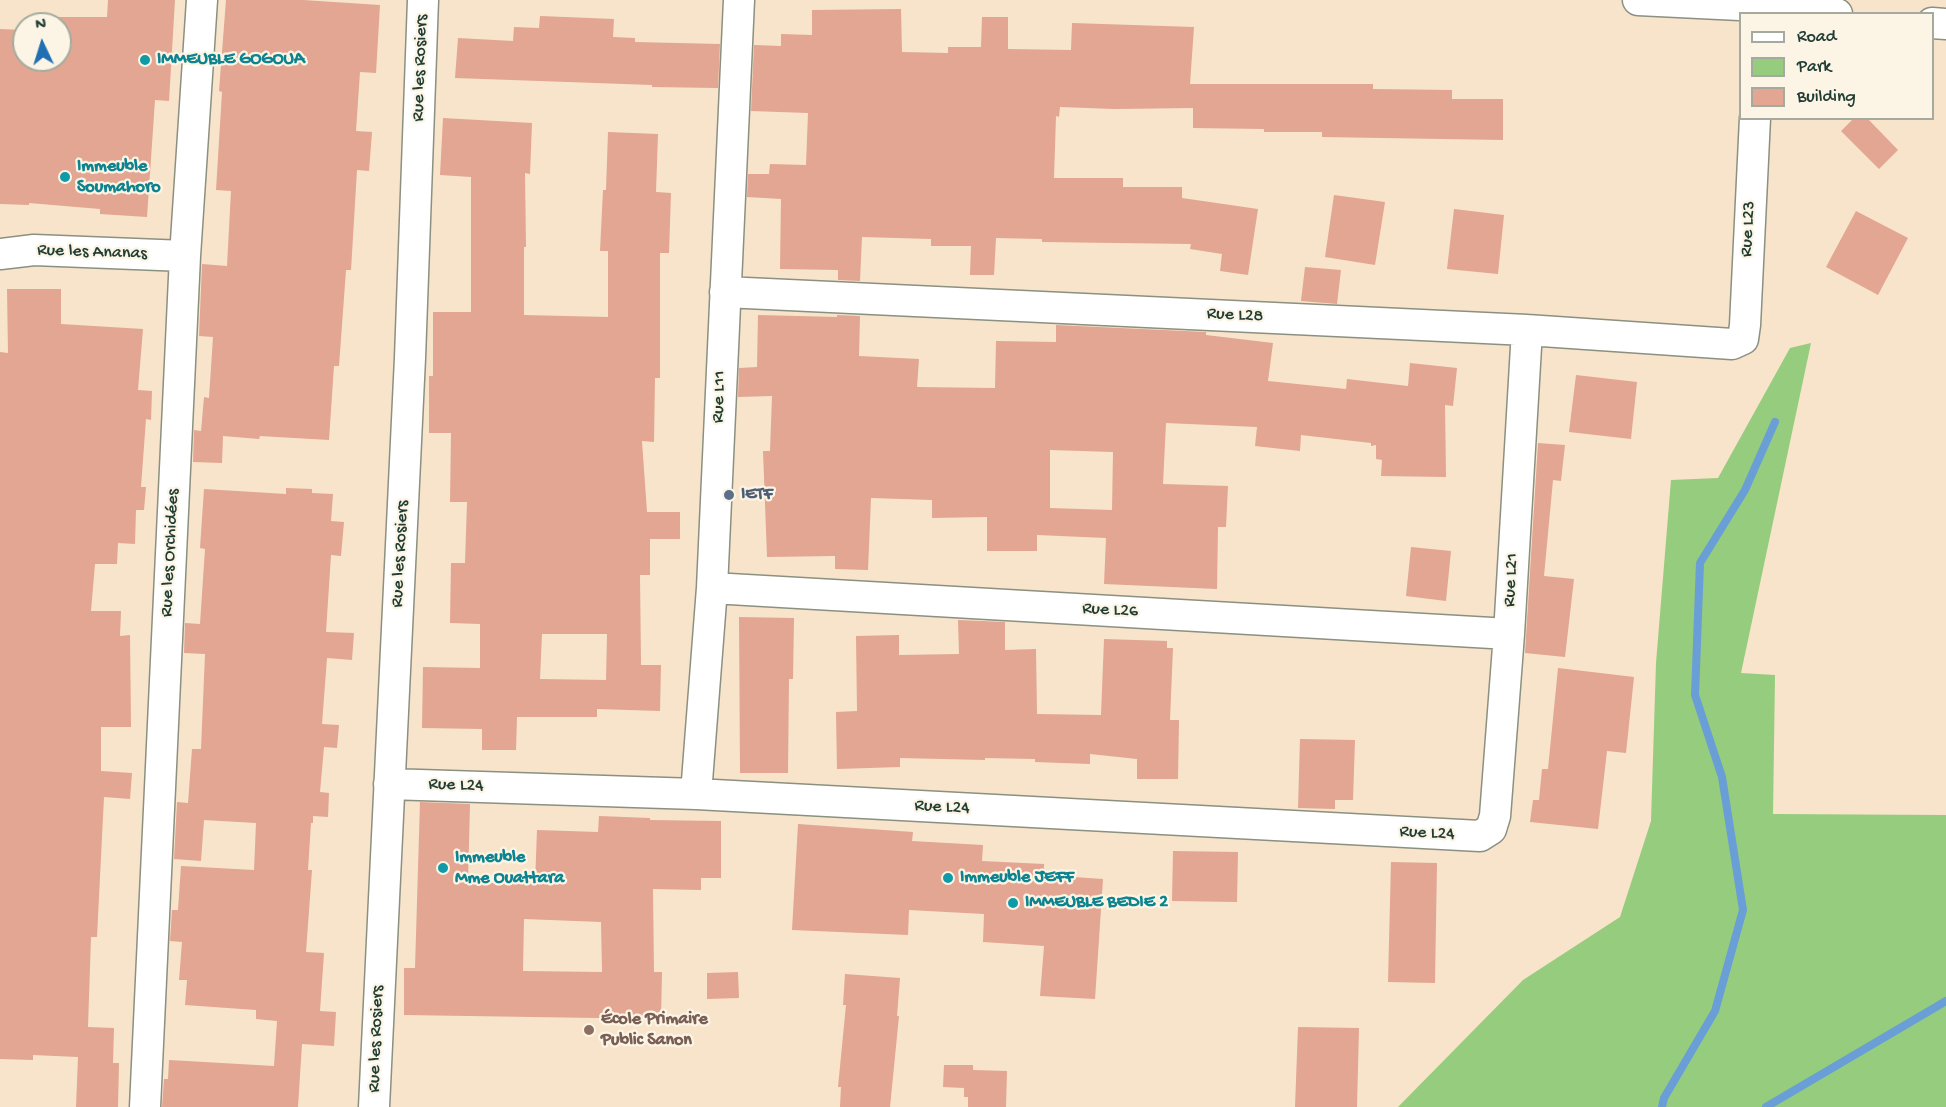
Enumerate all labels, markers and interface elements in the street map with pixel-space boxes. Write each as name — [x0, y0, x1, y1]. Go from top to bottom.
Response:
north arrow — [12, 12, 72, 72]
legend — [1739, 12, 1934, 120]
street label: Rue les Rosiers — [408, 14, 434, 122]
text: N — [35, 16, 47, 35]
text: Road — [1797, 27, 1836, 48]
place label: IMMEUBLE GOGOUA — [157, 49, 305, 71]
marker: IMMEUBLE GOGOUA — [138, 53, 152, 67]
text: Park — [1797, 57, 1831, 78]
text: Building — [1797, 87, 1856, 108]
place label: Immeuble Soumahoro — [77, 156, 161, 198]
marker: Immeuble Soumahoro — [58, 170, 72, 184]
street label: Rue L23 — [1737, 200, 1761, 258]
street label: Rue les Ananas — [37, 240, 147, 266]
street label: Rue L28 — [1206, 304, 1264, 328]
street label: Rue L11 — [708, 370, 732, 424]
place label: IETF — [741, 484, 773, 506]
street label: Rue les Orchidées — [157, 488, 185, 618]
marker: IETF — [722, 488, 736, 502]
street label: Rue les Rosiers — [387, 500, 415, 608]
street label: Rue L21 — [1500, 552, 1524, 608]
street label: Rue L26 — [1081, 599, 1139, 623]
street label: Rue L24 — [428, 774, 484, 798]
street label: Rue L24 — [914, 796, 970, 820]
street label: Rue L24 — [1399, 822, 1455, 846]
place label: Immeuble Mme Ouattara — [455, 847, 564, 890]
marker: Immeuble Mme Ouattara — [436, 861, 450, 875]
place label: Immeuble JEFF — [960, 867, 1074, 889]
marker: Immeuble JEFF — [941, 871, 955, 885]
place label: IMMEUBLE BEDIE 2 — [1025, 892, 1168, 914]
marker: IMMEUBLE BEDIE 2 — [1006, 896, 1020, 910]
street label: Rue les Rosiers — [364, 985, 390, 1093]
place label: École Primaire Public Sanon — [601, 1009, 708, 1052]
marker: École Primaire Public Sanon — [582, 1023, 596, 1037]

